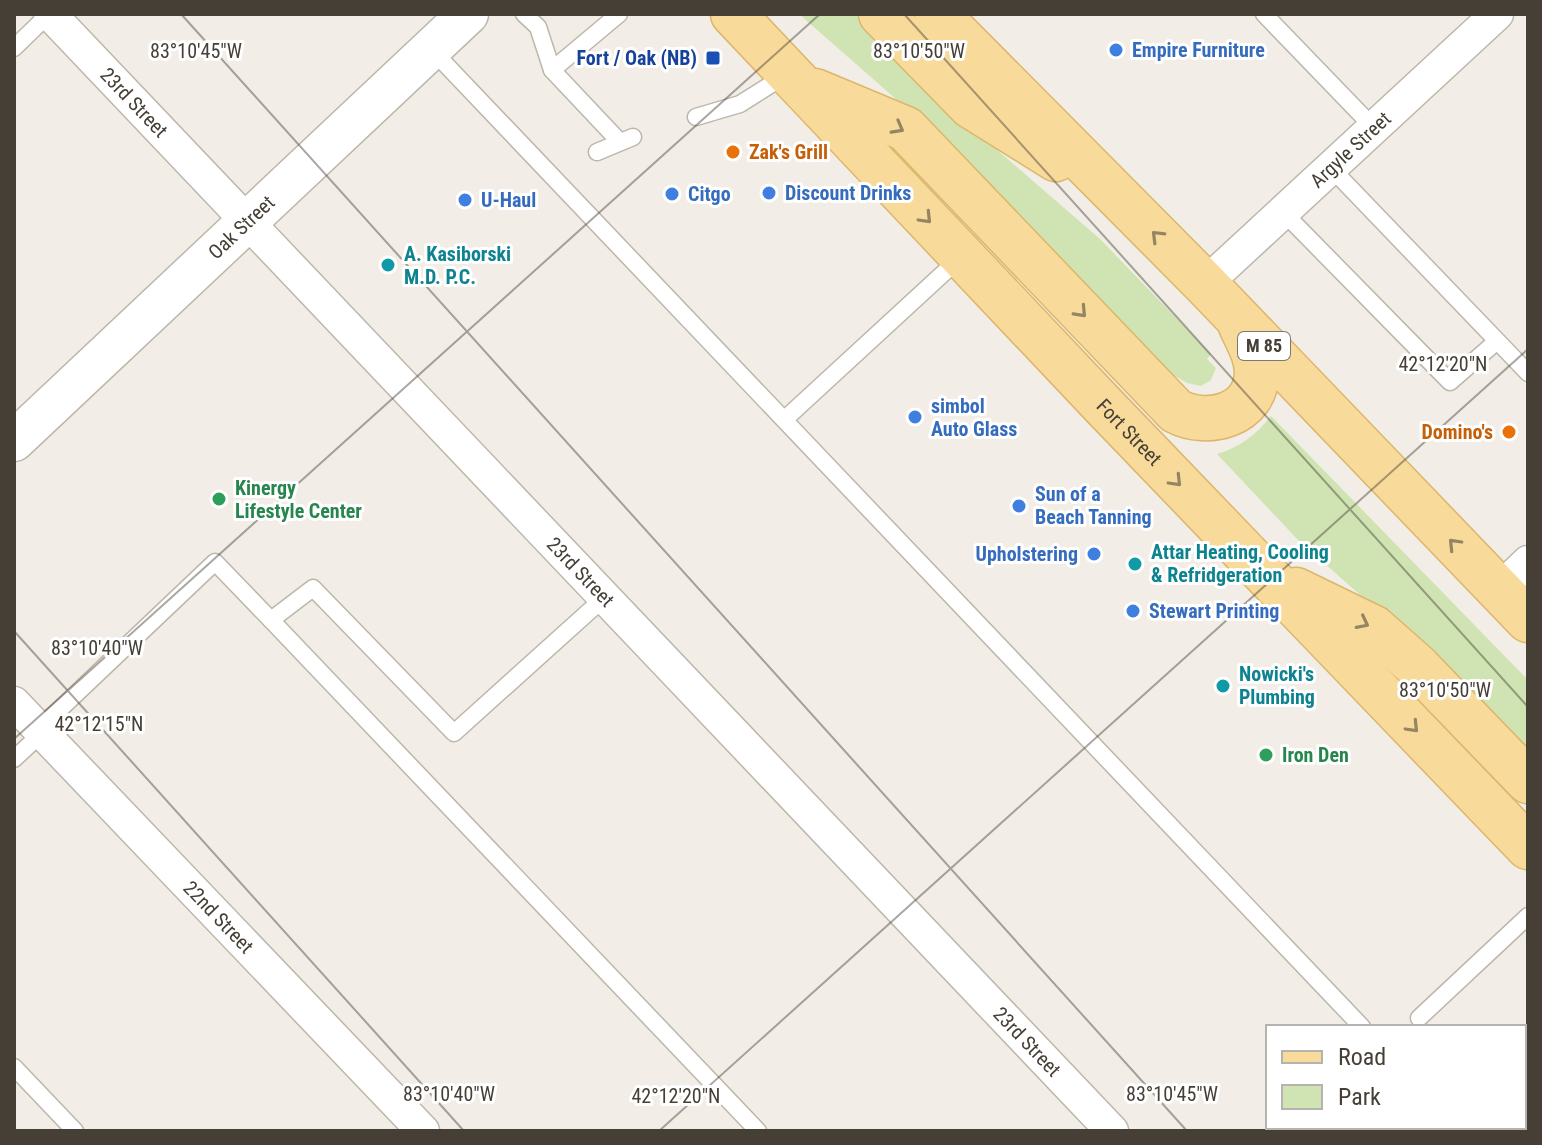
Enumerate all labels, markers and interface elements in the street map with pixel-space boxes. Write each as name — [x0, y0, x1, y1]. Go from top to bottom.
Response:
place label: Empire Furniture — [1132, 38, 1265, 62]
text: 83°10'45"W — [150, 39, 242, 63]
text: 83°10'50"W — [873, 39, 965, 63]
marker: Empire Furniture — [1107, 41, 1125, 59]
place label: Fort / Oak (NB) — [577, 46, 697, 70]
marker: Fort / Oak (NB) — [704, 49, 722, 67]
street label: 23rd Street — [95, 63, 173, 142]
street label: Argyle Street — [1305, 106, 1396, 193]
one-way arrow — [890, 118, 905, 133]
place label: Zak's Grill — [749, 140, 828, 164]
marker: Zak's Grill — [724, 143, 742, 161]
place label: Discount Drinks — [785, 181, 911, 205]
place label: Citgo — [688, 182, 731, 206]
marker: Discount Drinks — [760, 184, 778, 202]
marker: Citgo — [663, 185, 681, 203]
place label: U-Haul — [481, 188, 536, 212]
street label: Oak Street — [203, 190, 279, 264]
marker: U-Haul — [456, 191, 474, 209]
one-way arrow — [917, 209, 931, 224]
one-way arrow — [1152, 231, 1166, 245]
place label: A. Kasiborski M.D. P.C. — [404, 242, 511, 289]
marker: A. Kasiborski M.D. P.C. — [379, 256, 397, 274]
one-way arrow — [1071, 303, 1086, 317]
road number: M 85 — [1238, 332, 1290, 360]
text: 42°12'20"N — [1398, 352, 1488, 376]
place label: simbol Auto Glass — [931, 394, 1017, 441]
street label: Fort Street — [1092, 394, 1167, 471]
marker: simbol Auto Glass — [906, 408, 924, 426]
place label: Domino's — [1422, 420, 1493, 444]
marker: Domino's — [1500, 423, 1518, 441]
one-way arrow — [1167, 472, 1181, 486]
place label: Kinergy Lifestyle Center — [235, 476, 362, 523]
place label: Sun of a Beach Tanning — [1035, 482, 1152, 529]
marker: Kinergy Lifestyle Center — [210, 490, 228, 508]
marker: Sun of a Beach Tanning — [1010, 497, 1028, 515]
street label: 23rd Street — [542, 532, 619, 612]
one-way arrow — [1449, 539, 1464, 553]
place label: Attar Heating, Cooling & Refridgeration — [1151, 540, 1329, 587]
place label: Upholstering — [975, 542, 1078, 566]
marker: Upholstering — [1085, 545, 1103, 563]
marker: Attar Heating, Cooling & Refridgeration — [1126, 555, 1144, 573]
place label: Stewart Printing — [1149, 599, 1279, 623]
marker: Stewart Printing — [1124, 602, 1142, 620]
one-way arrow — [1355, 614, 1370, 629]
text: 83°10'40"W — [51, 636, 143, 660]
place label: Nowicki's Plumbing — [1239, 662, 1315, 709]
marker: Nowicki's Plumbing — [1214, 677, 1232, 695]
text: 83°10'50"W — [1399, 678, 1491, 702]
text: 42°12'15"N — [54, 712, 144, 736]
one-way arrow — [1404, 718, 1419, 732]
place label: Iron Den — [1282, 743, 1349, 767]
marker: Iron Den — [1257, 746, 1275, 764]
street label: 22nd Street — [178, 876, 259, 958]
street label: 23rd Street — [988, 1002, 1066, 1082]
legend — [1266, 1025, 1526, 1129]
text: Road — [1338, 1043, 1386, 1071]
text: 83°10'40"W — [403, 1082, 495, 1106]
text: 83°10'45"W — [1126, 1082, 1218, 1106]
text: Park — [1338, 1083, 1381, 1111]
text: 42°12'20"N — [631, 1084, 721, 1108]

